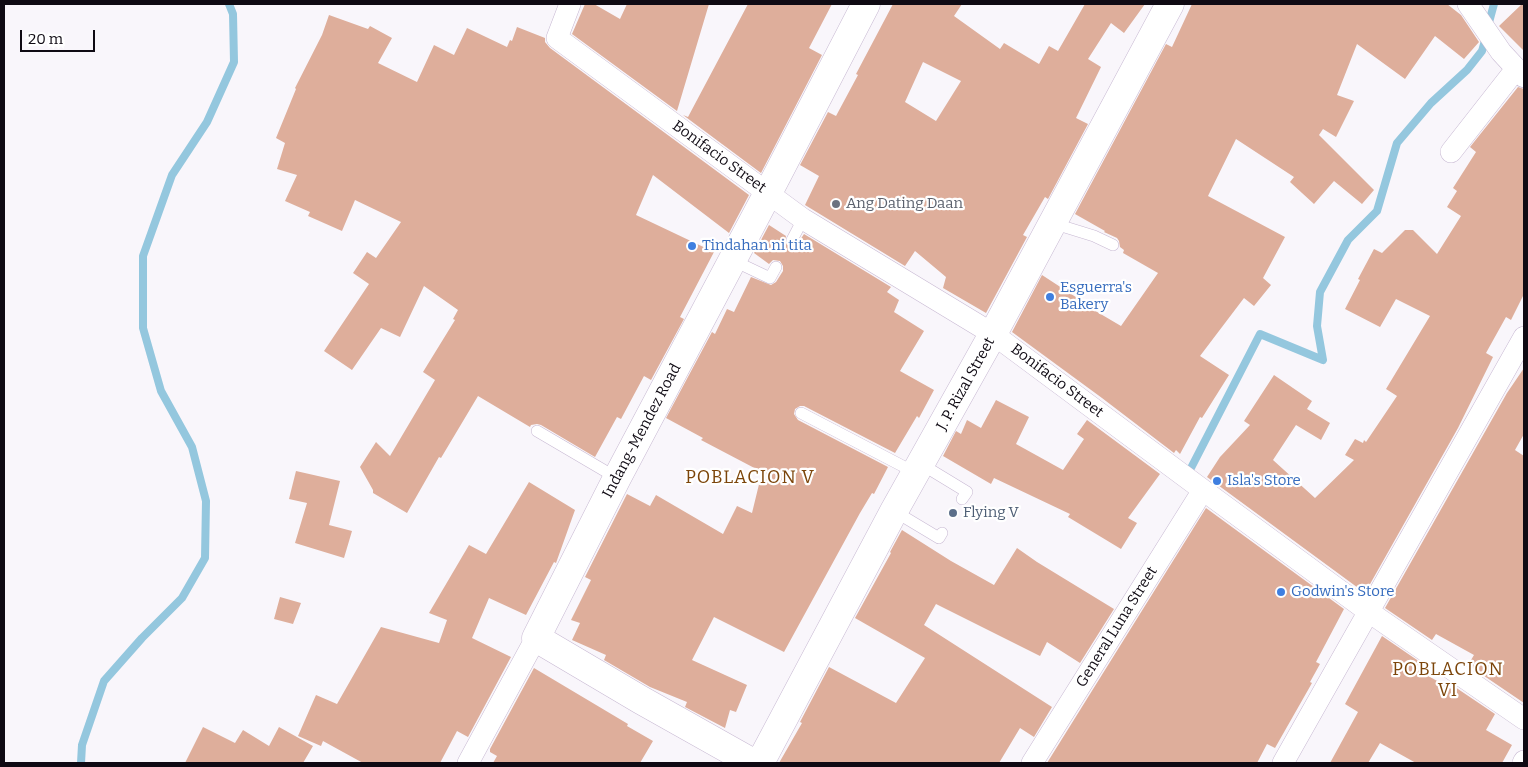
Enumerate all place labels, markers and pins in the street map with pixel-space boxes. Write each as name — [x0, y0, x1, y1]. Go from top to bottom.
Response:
place label: Ang Dating Daan — [846, 195, 963, 213]
marker: Ang Dating Daan — [830, 198, 842, 210]
place label: Tindahan ni tita — [702, 237, 812, 255]
marker: Tindahan ni tita — [686, 240, 698, 252]
place label: Esguerra's Bakery — [1060, 279, 1132, 314]
marker: Esguerra's Bakery — [1044, 291, 1056, 303]
place label: Isla's Store — [1227, 472, 1301, 490]
marker: Isla's Store — [1211, 475, 1223, 487]
place label: Flying V — [963, 504, 1019, 522]
marker: Flying V — [947, 507, 959, 519]
place label: Godwin's Store — [1291, 583, 1394, 601]
marker: Godwin's Store — [1275, 586, 1287, 598]

